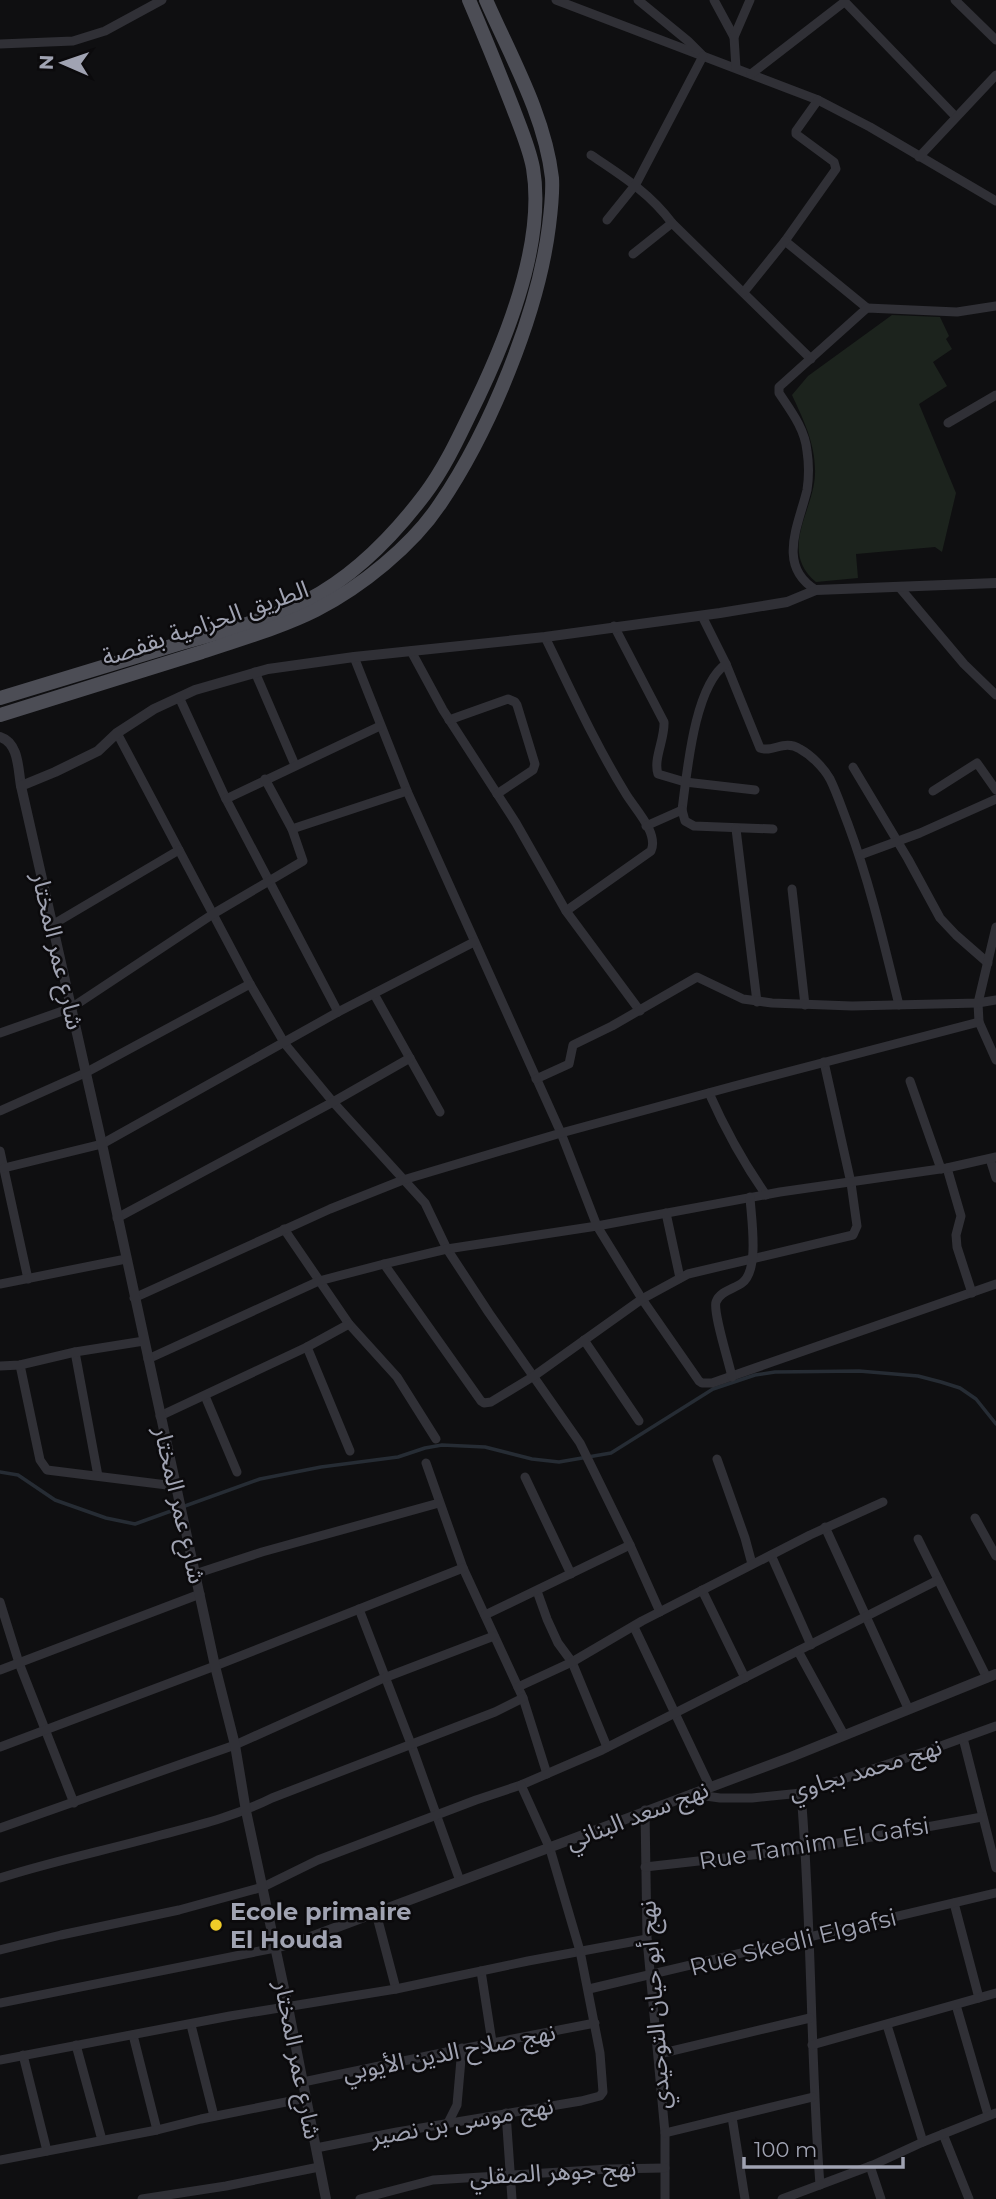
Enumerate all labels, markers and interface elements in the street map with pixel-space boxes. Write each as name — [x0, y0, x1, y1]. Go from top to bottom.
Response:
north arrow — [28, 28, 98, 98]
text: N — [35, 54, 58, 71]
street label: الطريق الحزامية بقفصة — [98, 574, 312, 673]
street label: شارع عمر المختار — [23, 868, 90, 1033]
street label: شارع عمر المختار — [145, 1422, 212, 1587]
street label: نهج محمد بجاوي — [785, 1732, 947, 1810]
street label: نهج سعد البناني — [562, 1775, 714, 1860]
street label: Rue Tamim El Gafsi — [697, 1810, 931, 1876]
place label: Ecole primaire El Houda — [230, 1897, 411, 1954]
street label: نهج أبو حيان التوحيدي — [631, 1899, 680, 2110]
street label: Rue Skedli Elgafsi — [687, 1902, 899, 1982]
marker: Ecole primaire El Houda — [208, 1917, 224, 1933]
street label: شارع عمر المختار — [265, 1977, 328, 2142]
street label: نهج صلاح الدين الأيوبي — [340, 2017, 559, 2091]
street label: نهج موسى بن نصير — [367, 2091, 556, 2154]
scale bar — [744, 2126, 903, 2170]
text: 100 m — [754, 2137, 817, 2162]
street label: نهج جوهر الصقلي — [469, 2153, 637, 2195]

